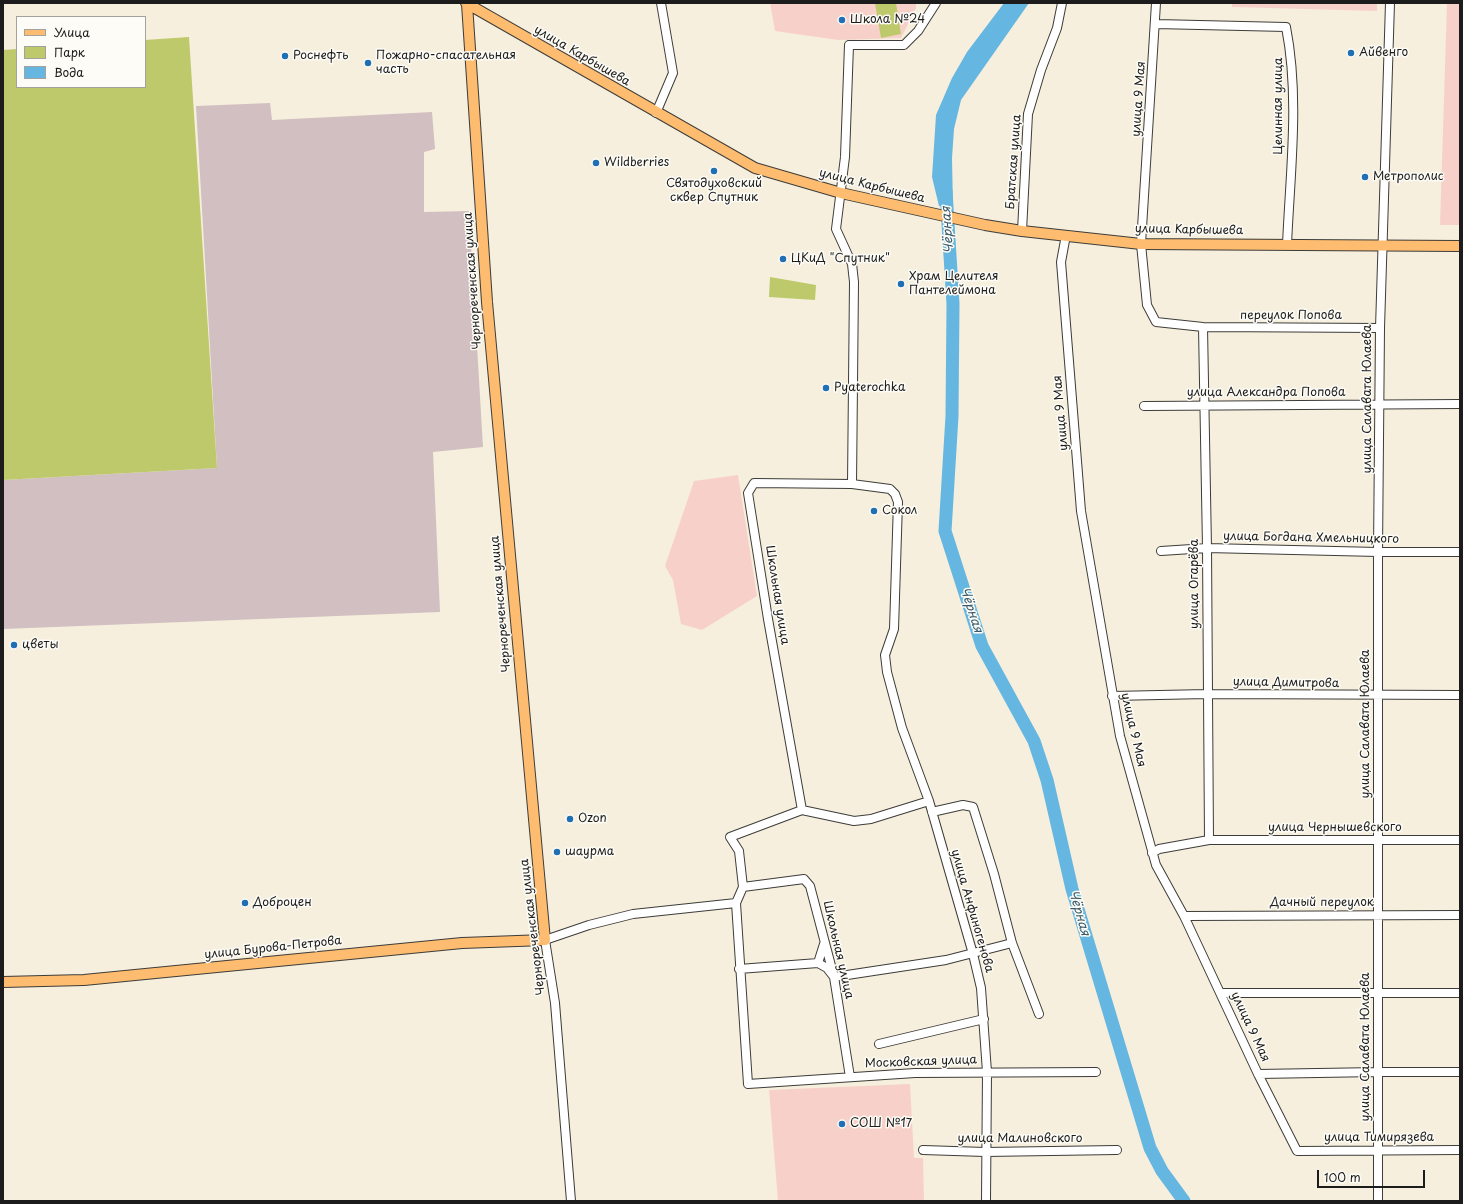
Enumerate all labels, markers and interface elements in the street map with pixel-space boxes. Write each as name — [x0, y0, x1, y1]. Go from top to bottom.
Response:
place label: Школа №24 — [850, 13, 925, 27]
marker: Школа №24 — [837, 15, 847, 25]
legend — [16, 16, 146, 88]
text: Улица — [54, 23, 90, 41]
street label: улица Карбышева — [531, 23, 633, 89]
text: Парк — [54, 43, 85, 61]
place label: Айвенго — [1359, 46, 1408, 60]
marker: Айвенго — [1346, 48, 1356, 58]
place label: Роснефть — [293, 49, 348, 63]
place label: Пожарно-спасательная часть — [376, 49, 516, 77]
marker: Роснефть — [280, 51, 290, 61]
street label: Целинная улица — [1272, 57, 1286, 155]
marker: Пожарно-спасательная часть — [363, 58, 373, 68]
street label: улица 9 Мая — [1129, 61, 1149, 137]
text: Вода — [54, 63, 84, 81]
street label: Братская улица — [1004, 114, 1024, 210]
place label: Wildberries — [604, 156, 669, 170]
marker: Wildberries — [591, 158, 601, 168]
marker: Святодуховский сквер Спутник — [709, 166, 719, 176]
street label: улица Карбышева — [818, 166, 926, 206]
place label: Метрополис — [1373, 170, 1443, 184]
marker: Метрополис — [1360, 172, 1370, 182]
place label: Святодуховский сквер Спутник — [666, 177, 762, 205]
water label: Чёрная — [939, 206, 957, 254]
street label: Чернореченская улица — [461, 212, 485, 350]
street label: улица Карбышева — [1135, 222, 1243, 238]
place label: ЦКиД "Спутник" — [791, 252, 890, 266]
marker: ЦКиД "Спутник" — [778, 254, 788, 264]
place label: Храм Целителя Пантелеймона — [909, 270, 998, 298]
marker: Храм Целителя Пантелеймона — [896, 279, 906, 289]
street label: переулок Попова — [1240, 309, 1342, 323]
street label: улица Салавата Юлаева — [1361, 324, 1375, 474]
street label: улица 9 Мая — [1051, 375, 1071, 451]
place label: Pyaterochka — [834, 381, 906, 395]
marker: Pyaterochka — [821, 383, 831, 393]
street label: улица Александра Попова — [1187, 386, 1345, 400]
place label: Сокол — [882, 504, 917, 518]
marker: Сокол — [869, 506, 879, 516]
street label: улица Богдана Хмельницкого — [1223, 529, 1399, 547]
street label: Чернореченская улица — [488, 535, 514, 673]
street label: улица Огарёва — [1188, 539, 1202, 629]
street label: Школьная улица — [762, 544, 792, 646]
water label: Чёрная — [956, 585, 986, 635]
place label: цветы — [22, 638, 59, 652]
marker: цветы — [9, 640, 19, 650]
street label: улица Салавата Юлаева — [1359, 649, 1373, 799]
street label: улица Димитрова — [1233, 675, 1339, 691]
street label: улица 9 Мая — [1117, 691, 1149, 769]
place label: Ozon — [578, 812, 607, 826]
marker: Ozon — [565, 814, 575, 824]
street label: улица Чернышевского — [1268, 821, 1402, 835]
place label: шаурма — [565, 845, 614, 859]
marker: шаурма — [552, 847, 562, 857]
street label: улица Анфиногенова — [947, 848, 997, 974]
street label: Чернореченская улица — [517, 858, 549, 996]
water label: Чёрная — [1065, 888, 1093, 938]
place label: Доброцен — [253, 896, 312, 910]
street label: Дачный переулок — [1270, 896, 1374, 910]
marker: Доброцен — [240, 898, 250, 908]
street label: Школьная улица — [820, 899, 856, 1001]
street label: улица Бурова-Петрова — [204, 934, 342, 962]
street label: улица Салавата Юлаева — [1359, 972, 1373, 1122]
street label: улица 9 Мая — [1227, 990, 1273, 1064]
street label: Московская улица — [865, 1053, 977, 1071]
place label: СОШ №17 — [850, 1117, 912, 1131]
marker: СОШ №17 — [837, 1119, 847, 1129]
street label: улица Тимирязева — [1324, 1131, 1434, 1145]
street label: улица Малиновского — [957, 1132, 1083, 1146]
scale bar — [1319, 1162, 1427, 1188]
text: 100 m — [1324, 1168, 1361, 1186]

